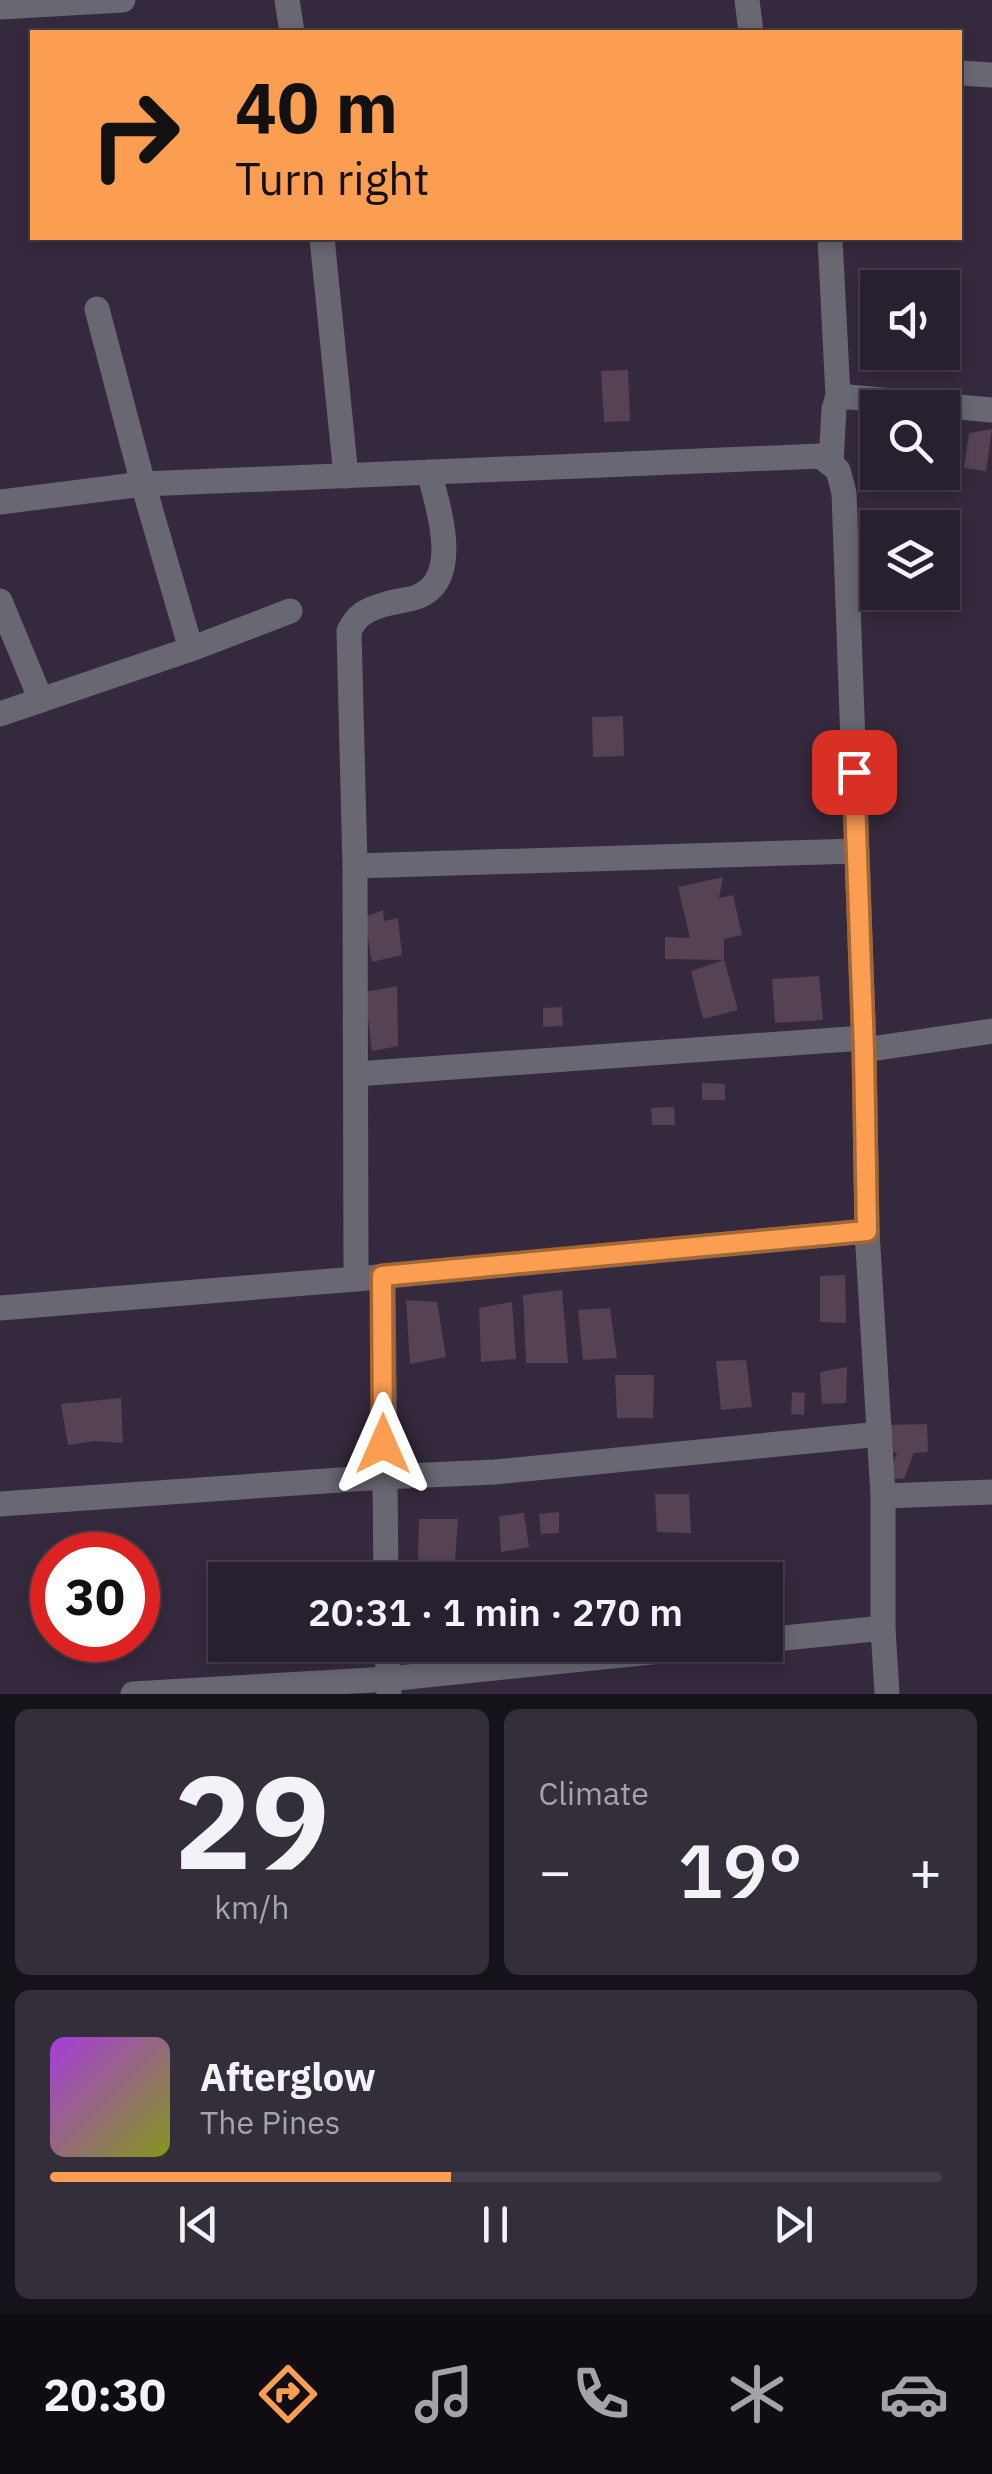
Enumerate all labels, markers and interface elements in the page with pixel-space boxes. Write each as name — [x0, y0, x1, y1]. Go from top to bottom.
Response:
text: 40 m — [235, 61, 398, 152]
icon: right — [70, 70, 200, 200]
text: Turn right — [235, 149, 430, 207]
map controls — [860, 270, 960, 610]
button: sound — [860, 270, 960, 370]
button: search — [860, 390, 960, 490]
button: layers — [860, 510, 960, 610]
pin — [812, 730, 897, 815]
icon: arrive — [827, 745, 882, 800]
position arrow — [331, 1392, 435, 1496]
speed limit sign: 30 — [30, 1532, 160, 1662]
text: 20:31 · 1 min · 270 m — [308, 1587, 683, 1636]
text: 29 — [174, 1736, 330, 1905]
text: Climate — [539, 1772, 649, 1814]
text: 19° — [678, 1821, 803, 1919]
text: − — [539, 1835, 572, 1906]
text: + — [909, 1835, 942, 1906]
text: km/h — [214, 1886, 289, 1928]
text: Afterglow — [200, 2052, 376, 2101]
text: The Pines — [200, 2101, 340, 2143]
icon: previous — [171, 2197, 226, 2252]
icon: pause — [468, 2197, 523, 2252]
icon: next — [766, 2197, 821, 2252]
icon: directions — [253, 2359, 323, 2429]
icon: music — [409, 2359, 479, 2429]
icon: phone — [566, 2359, 636, 2429]
icon: climate — [722, 2359, 792, 2429]
icon: car — [879, 2359, 949, 2429]
text: 20:30 — [43, 2365, 166, 2423]

